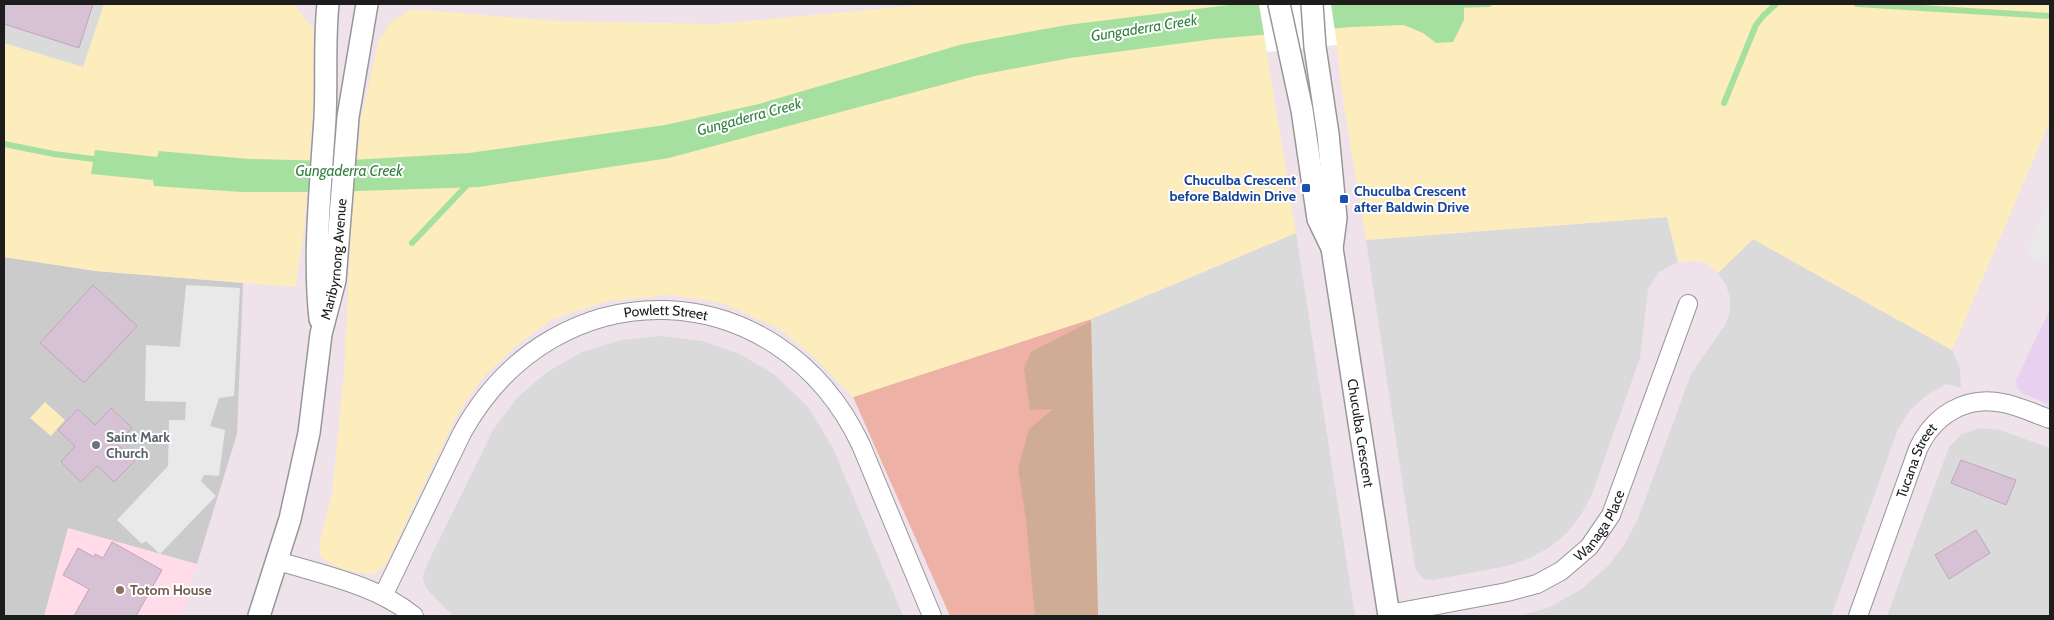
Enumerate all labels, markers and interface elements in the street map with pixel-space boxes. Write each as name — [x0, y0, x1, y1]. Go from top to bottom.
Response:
water label: Gungaderra Creek — [1090, 11, 1199, 45]
water label: Gungaderra Creek — [695, 94, 804, 140]
water label: Gungaderra Creek — [295, 162, 403, 180]
place label: Chuculba Crescent before Baldwin Drive — [1170, 171, 1296, 205]
marker: Chuculba Crescent before Baldwin Drive — [1300, 182, 1312, 194]
place label: Chuculba Crescent after Baldwin Drive — [1354, 182, 1469, 216]
marker: Chuculba Crescent after Baldwin Drive — [1338, 193, 1350, 205]
street label: Maribyrnong Avenue — [316, 198, 350, 322]
street label: Powlett Street — [622, 301, 710, 324]
street label: Chuculba Crescent — [1343, 377, 1378, 489]
street label: Tucana Street — [1892, 419, 1941, 501]
place label: Saint Mark Church — [106, 428, 170, 462]
marker: Saint Mark Church — [90, 439, 102, 451]
street label: Wanaga Place — [1570, 487, 1628, 565]
place label: Totom House — [130, 581, 212, 599]
marker: Totom House — [114, 584, 126, 596]

